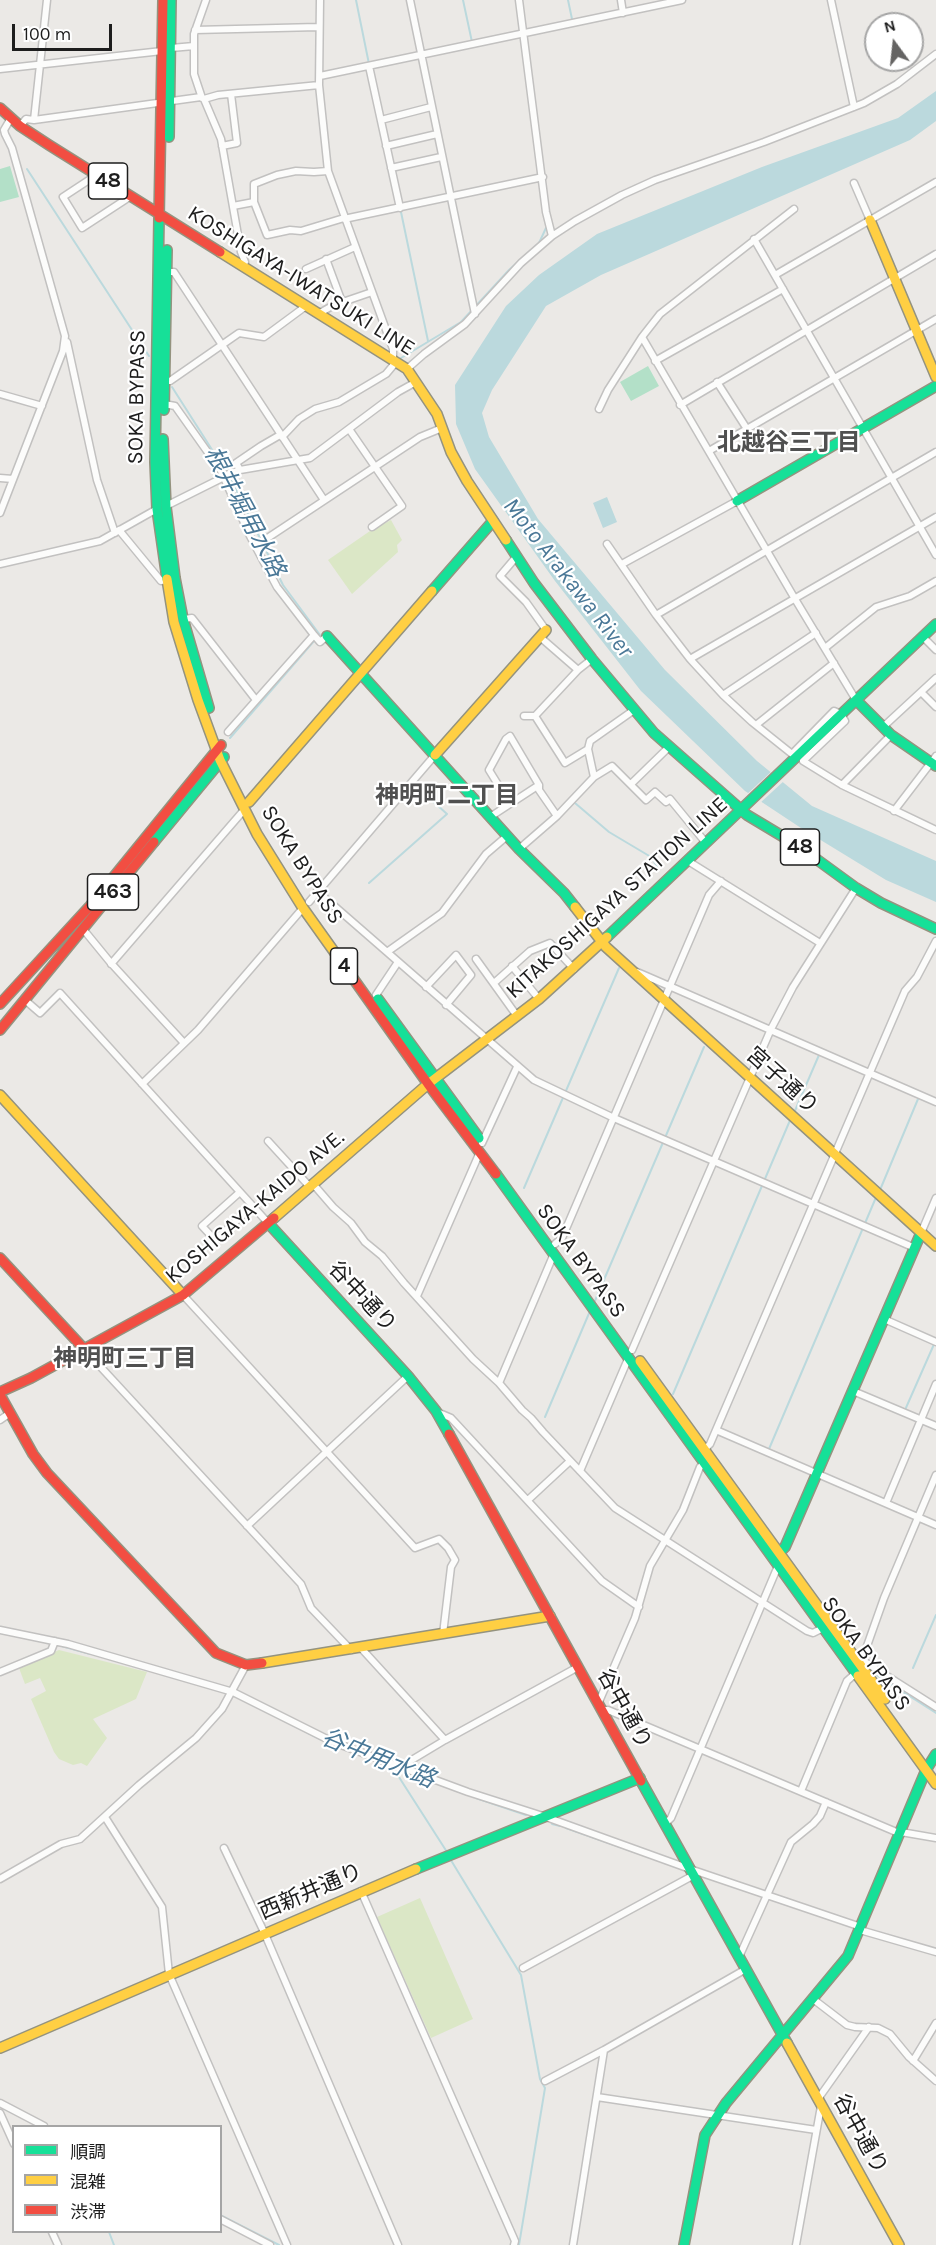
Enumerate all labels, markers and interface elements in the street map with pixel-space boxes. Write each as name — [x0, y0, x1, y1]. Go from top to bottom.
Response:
scale bar — [15, 12, 116, 50]
north arrow — [864, 12, 924, 72]
text: N — [882, 15, 898, 37]
text: 100 m — [23, 23, 71, 45]
road number: 48 — [88, 163, 128, 199]
street label: KOSHIGAYA-IWATSUKI LINE — [183, 200, 419, 362]
street label: SOKA BYPASS — [123, 329, 151, 465]
district label: 北越谷三丁目 — [717, 429, 861, 457]
water label: 根井堀用水路 — [197, 442, 291, 582]
water label: Moto Arakawa River — [497, 492, 639, 664]
district label: 神明町二丁目 — [375, 782, 519, 810]
street label: KITAKOSHIGAYA STATION LINE — [501, 791, 733, 1005]
street label: SOKA BYPASS — [255, 801, 349, 929]
road number: 48 — [780, 829, 820, 865]
road number: 463 — [88, 874, 138, 910]
road number: 4 — [330, 948, 358, 984]
street label: 宮子通り — [740, 1042, 824, 1120]
street label: KOSHIGAYA-KAIDO AVE. — [160, 1124, 350, 1290]
street label: SOKA BYPASS — [531, 1199, 631, 1323]
street label: 谷中通り — [322, 1256, 402, 1338]
district label: 神明町三丁目 — [53, 1345, 197, 1373]
street label: SOKA BYPASS — [816, 1592, 916, 1716]
street label: 谷中通り — [591, 1664, 657, 1754]
water label: 谷中用水路 — [317, 1723, 439, 1795]
street label: 西新井通り — [255, 1858, 367, 1926]
street label: 谷中通り — [827, 2089, 893, 2179]
legend — [12, 2125, 222, 2233]
text: 順調 — [70, 2141, 106, 2163]
text: 混雑 — [70, 2171, 106, 2193]
text: 渋滞 — [70, 2201, 106, 2223]

